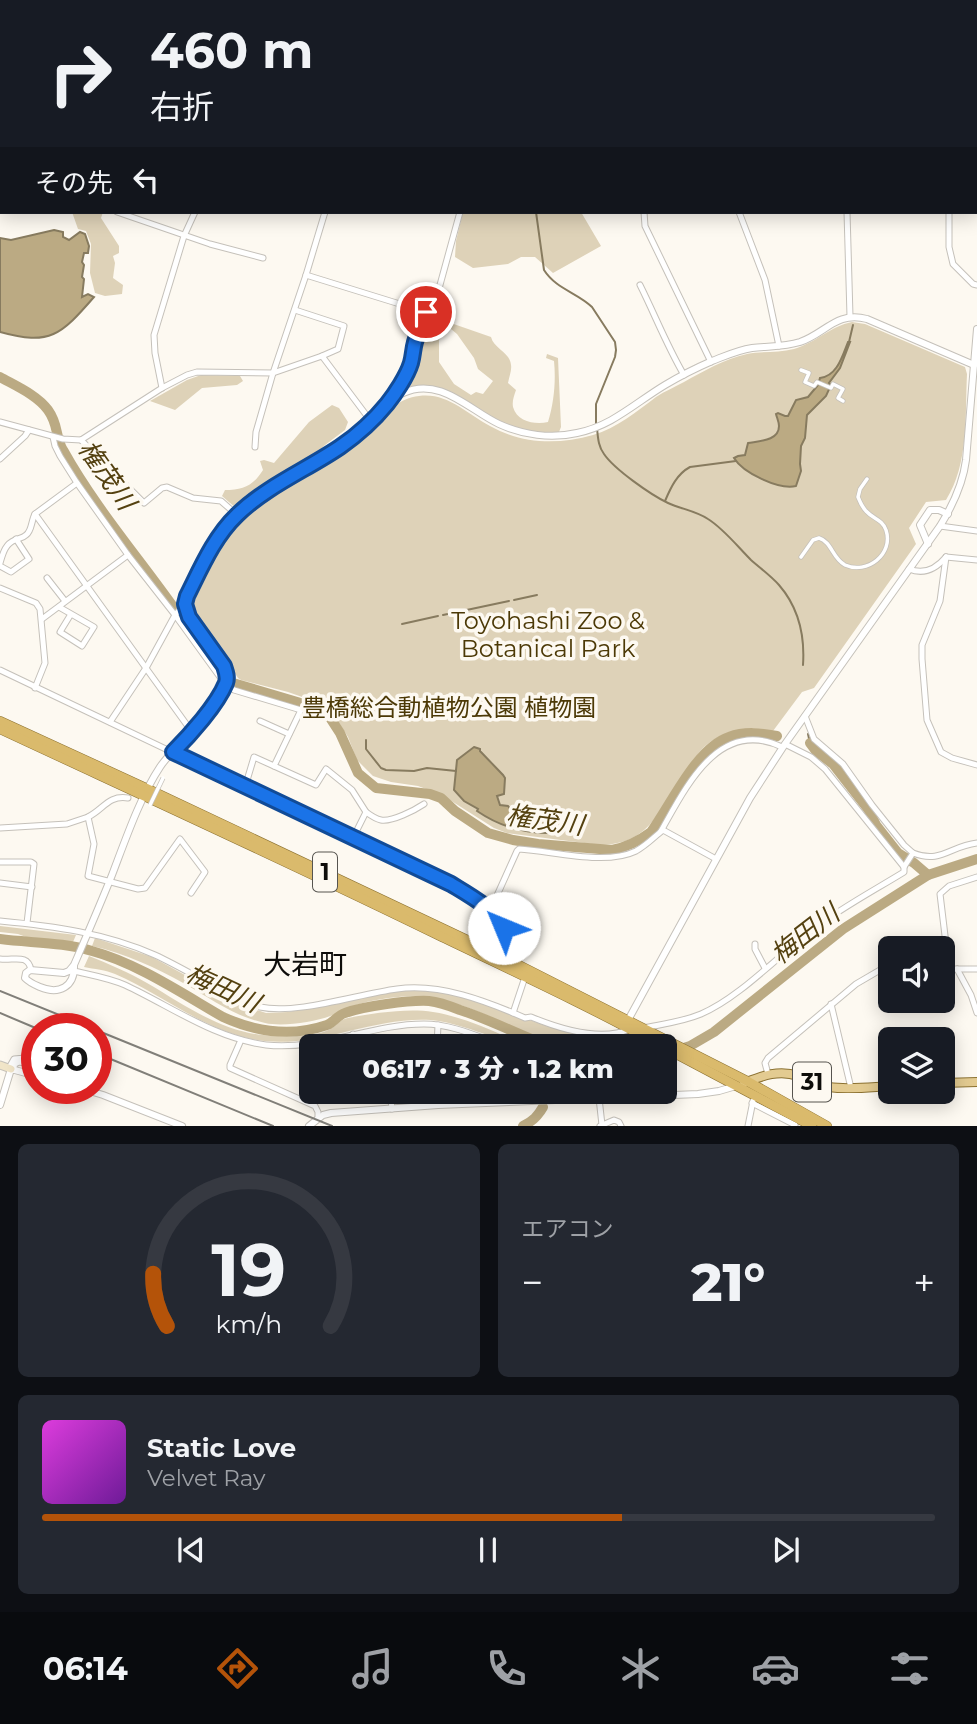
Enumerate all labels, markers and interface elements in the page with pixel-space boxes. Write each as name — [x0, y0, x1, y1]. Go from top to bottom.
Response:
text: 460 m — [150, 21, 314, 80]
icon: right — [35, 28, 126, 119]
text: 右折 — [150, 87, 214, 126]
icon: left — [127, 161, 165, 199]
text: その先 — [35, 167, 113, 199]
pin — [396, 282, 456, 342]
icon: arrive — [407, 293, 445, 331]
water label: 権茂川 — [72, 434, 144, 519]
park label: Toyohashi Zoo & Botanical Park — [451, 606, 645, 663]
park label: 豊橋総合動植物公園 植物園 — [302, 693, 596, 722]
water label: 権茂川 — [504, 799, 589, 842]
road number: 1 — [313, 852, 337, 892]
position arrow — [467, 891, 541, 965]
water label: 梅田川 — [764, 896, 848, 971]
map controls — [878, 936, 955, 1104]
button: sound — [878, 936, 955, 1013]
district label: 大岩町 — [263, 947, 347, 981]
water label: 梅田川 — [181, 957, 268, 1020]
speed limit sign: 30 — [21, 1013, 112, 1104]
button: layers — [878, 1027, 955, 1104]
text: 06:17 · 3 分 · 1.2 km — [362, 1053, 614, 1085]
road number: 31 — [793, 1063, 831, 1102]
text: エアコン — [522, 1215, 614, 1243]
text: 19 — [211, 1227, 286, 1315]
text: 21° — [691, 1251, 765, 1314]
text: − — [522, 1259, 543, 1306]
text: + — [913, 1259, 935, 1306]
text: km/h — [215, 1309, 282, 1339]
text: Static Love — [147, 1432, 296, 1464]
text: Velvet Ray — [147, 1464, 265, 1492]
icon: previous — [172, 1531, 210, 1569]
icon: pause — [469, 1531, 507, 1569]
icon: next — [767, 1531, 805, 1569]
icon: directions — [213, 1644, 262, 1693]
icon: music — [348, 1644, 397, 1693]
icon: phone — [482, 1644, 531, 1693]
icon: climate — [616, 1644, 665, 1693]
icon: car — [751, 1644, 800, 1693]
icon: filters — [885, 1644, 934, 1693]
text: 06:14 — [43, 1649, 128, 1688]

